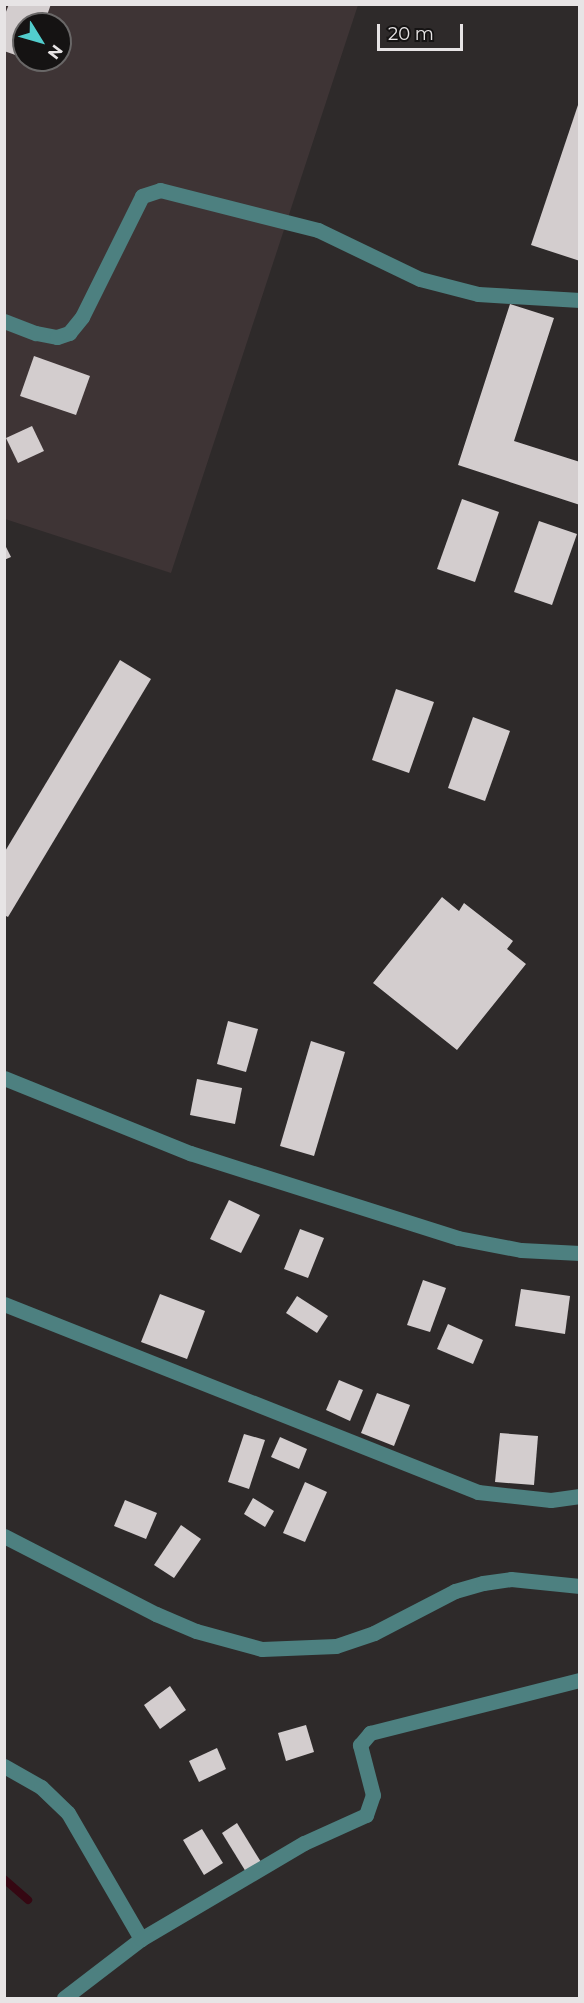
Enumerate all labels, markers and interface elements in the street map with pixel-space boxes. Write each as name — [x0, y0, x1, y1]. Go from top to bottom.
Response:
north arrow — [12, 12, 72, 72]
scale bar — [380, 12, 466, 50]
text: 20 m — [388, 23, 434, 45]
text: N — [44, 41, 67, 63]

